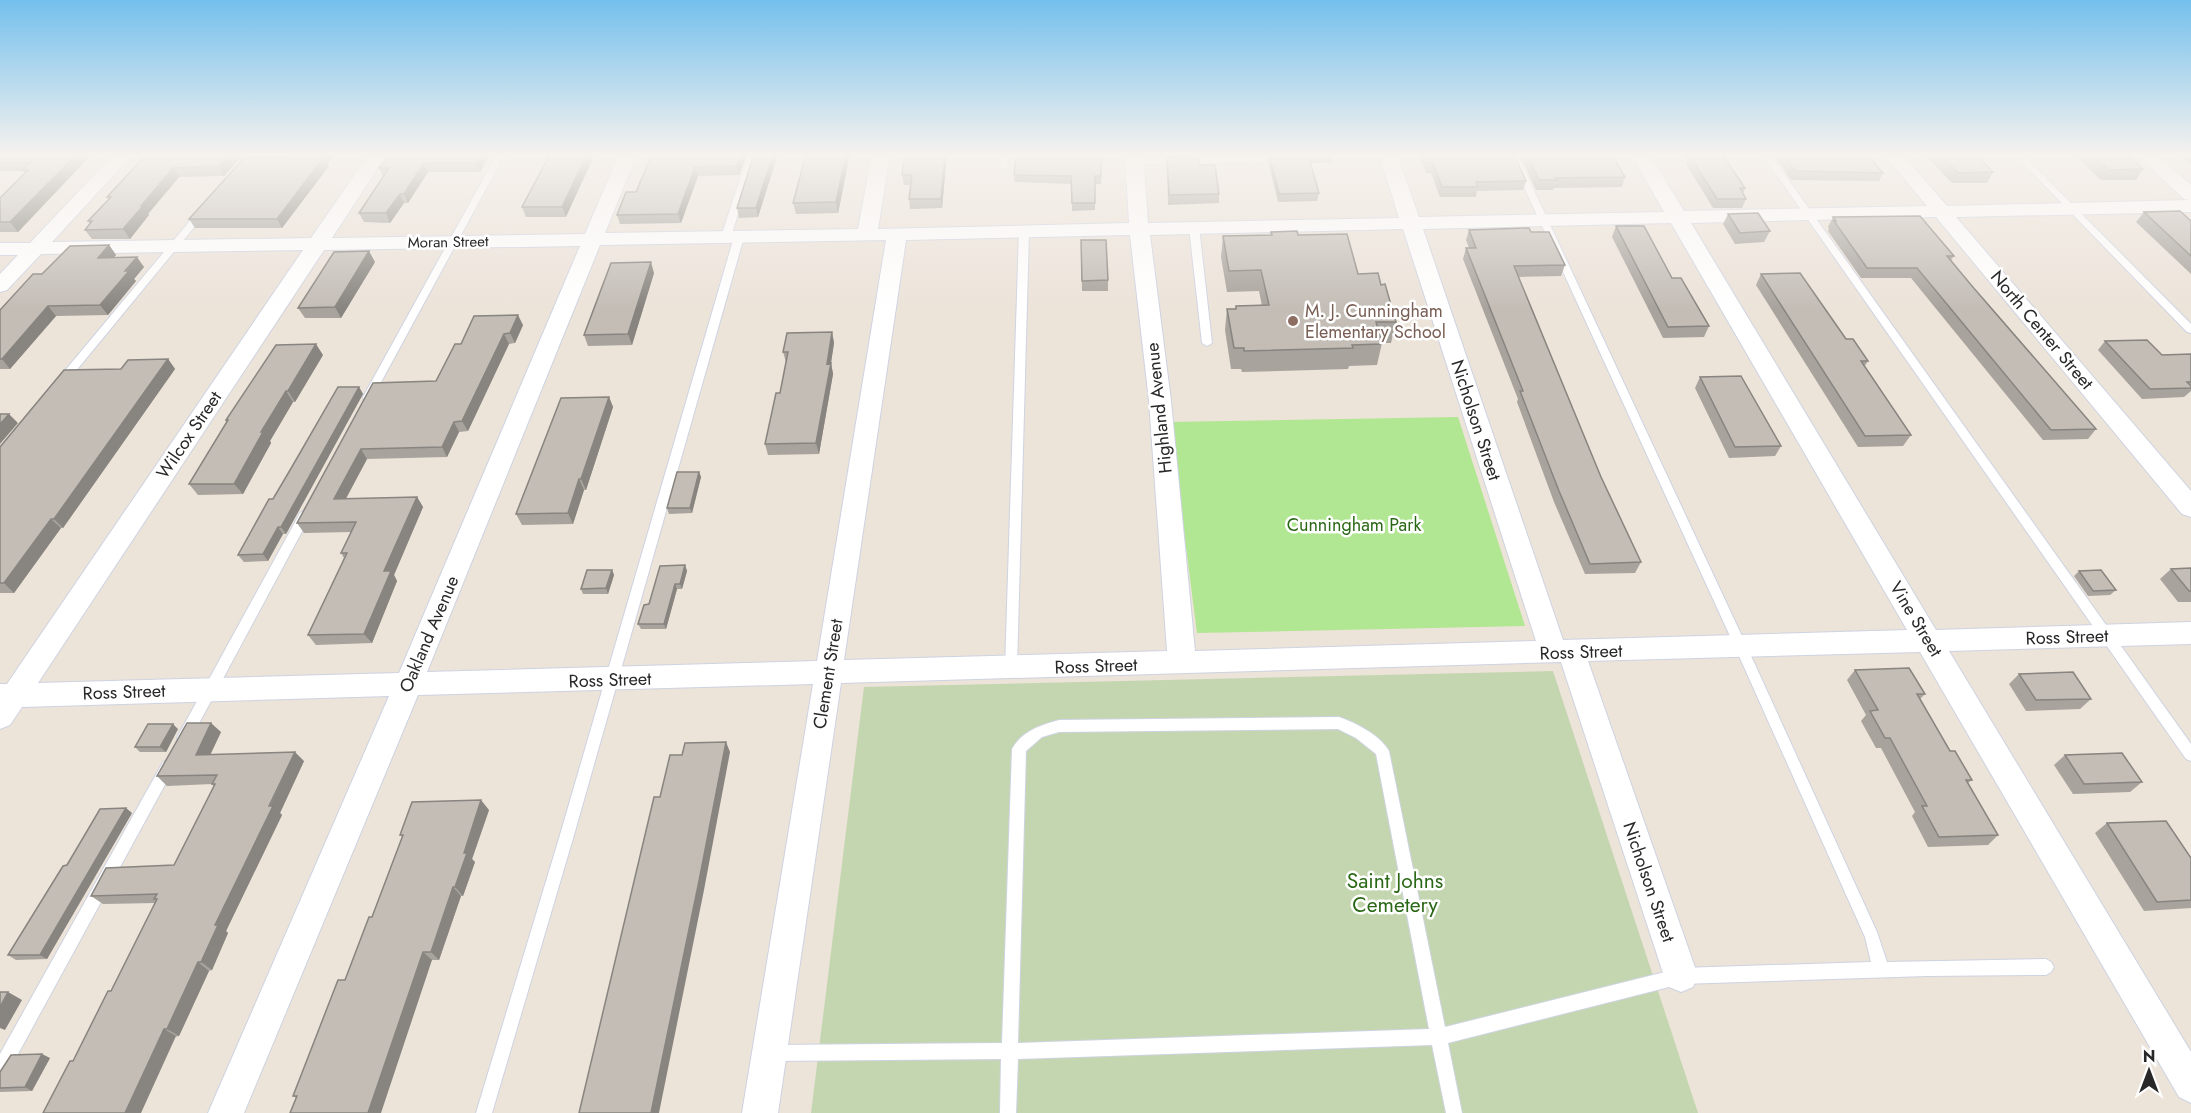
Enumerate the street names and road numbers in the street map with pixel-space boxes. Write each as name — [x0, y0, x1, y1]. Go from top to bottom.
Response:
street label: Moran Street — [407, 230, 489, 254]
street label: North Center Street — [1984, 265, 2100, 396]
street label: Highland Avenue — [1139, 341, 1179, 475]
street label: Nicholson Street — [1444, 356, 1508, 484]
street label: Wilcox Street — [150, 385, 228, 484]
street label: Oakland Avenue — [393, 571, 465, 697]
street label: Vine Street — [1883, 576, 1949, 662]
street label: Clement Street — [806, 616, 850, 731]
street label: Ross Street — [2025, 623, 2109, 651]
street label: Ross Street — [1539, 638, 1623, 666]
street label: Ross Street — [1054, 652, 1138, 680]
street label: Ross Street — [568, 666, 652, 694]
street label: Ross Street — [82, 678, 166, 706]
street label: Nicholson Street — [1616, 818, 1682, 946]

